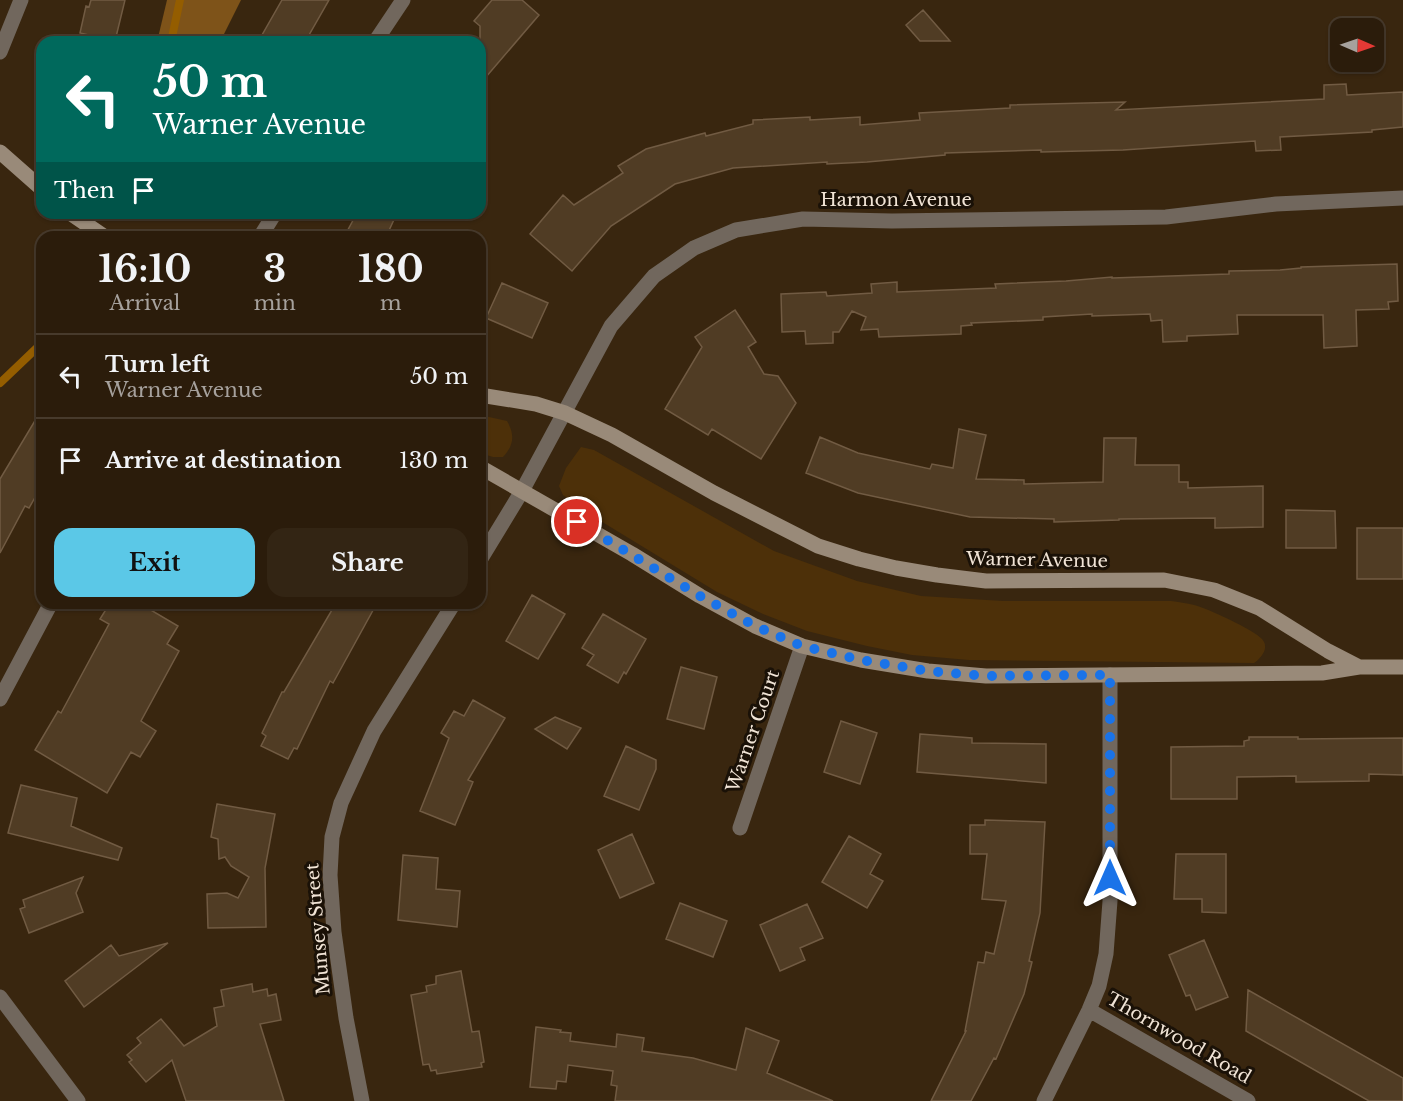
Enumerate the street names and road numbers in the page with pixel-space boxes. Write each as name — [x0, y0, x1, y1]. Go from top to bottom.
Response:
street label: Harmon Avenue — [820, 189, 972, 211]
street label: Warner Avenue — [965, 548, 1108, 572]
street label: Warner Court — [721, 667, 784, 796]
street label: Munsey Street — [301, 862, 335, 996]
street label: Thornwood Road — [1103, 988, 1255, 1088]

